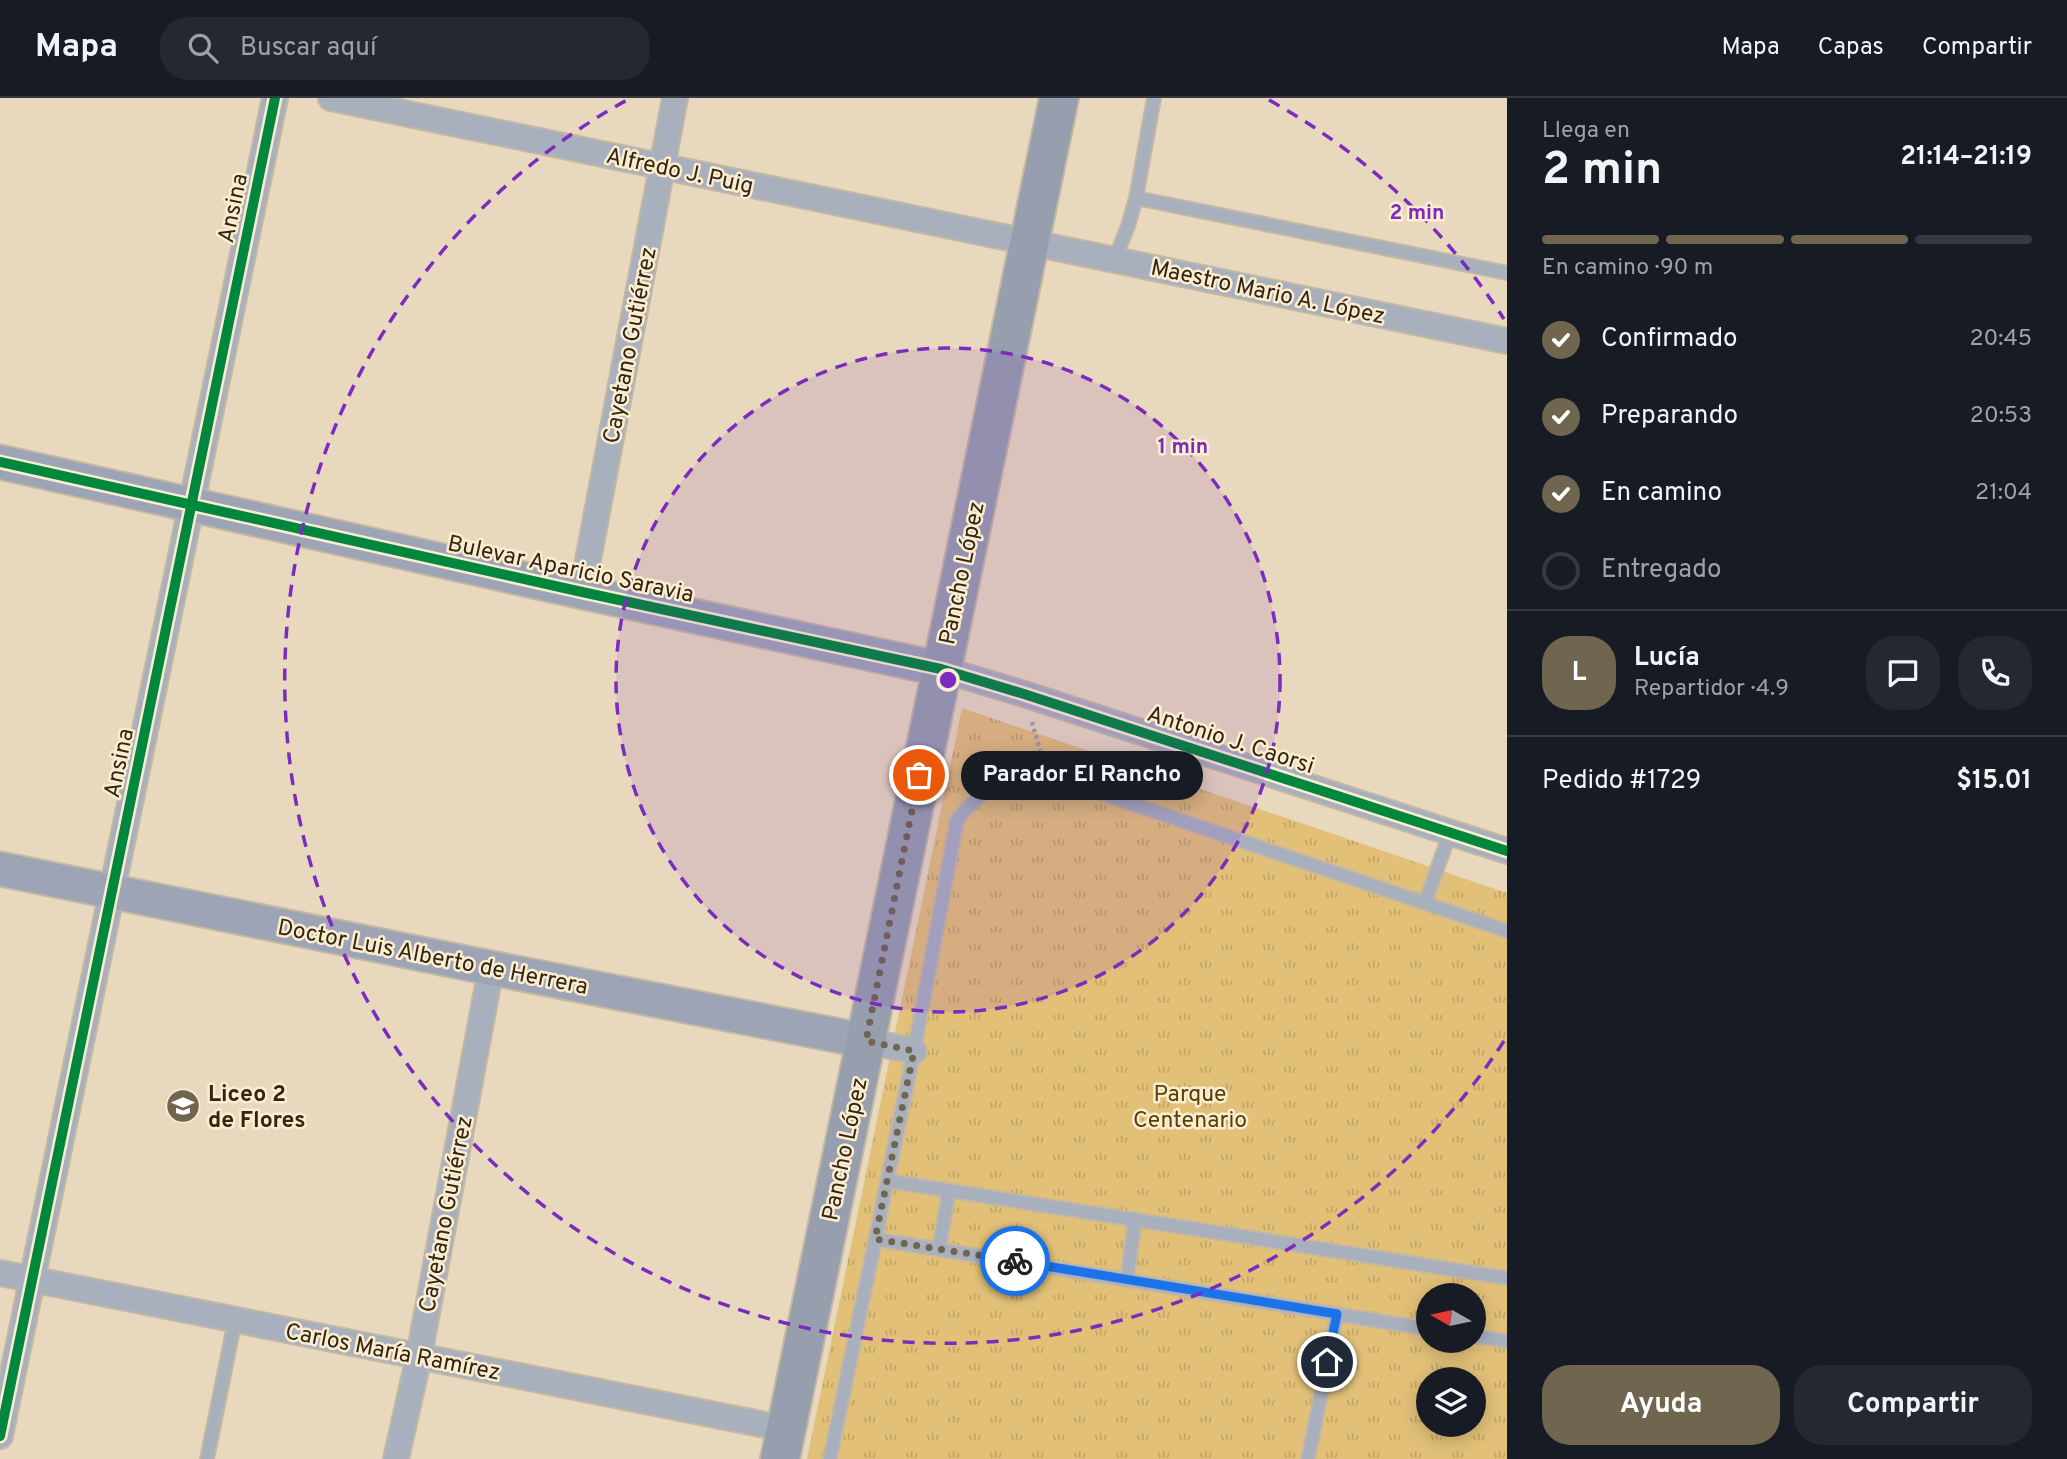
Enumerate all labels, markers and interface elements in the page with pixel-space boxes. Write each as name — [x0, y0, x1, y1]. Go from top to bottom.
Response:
search box — [160, 17, 650, 80]
text: Mapa — [35, 27, 118, 69]
icon: search — [184, 29, 222, 67]
text: Buscar aquí — [240, 32, 377, 65]
text: Mapa — [1722, 33, 1780, 63]
text: Capas — [1818, 33, 1884, 63]
text: Compartir — [1922, 33, 2032, 63]
text: Llega en — [1542, 117, 1630, 146]
text: 21:14–21:19 — [1900, 141, 2032, 174]
text: 2 min — [1542, 142, 1662, 201]
street label: Alfredo J. Puig — [603, 143, 756, 202]
street label: Ansina — [213, 171, 256, 246]
text: 2 min — [1390, 200, 1444, 227]
street label: Cayetano Gutiérrez — [598, 245, 665, 446]
street label: Maestro Mario A. López — [1148, 254, 1387, 332]
text: En camino · 90 m — [1542, 254, 1713, 283]
icon: check — [1542, 321, 1580, 359]
text: Confirmado — [1601, 323, 1738, 356]
text: 20:45 — [1969, 325, 2032, 354]
icon: check — [1542, 398, 1580, 436]
text: Preparando — [1601, 400, 1738, 433]
text: 20:53 — [1970, 402, 2032, 431]
text: 1 min — [1158, 434, 1208, 461]
icon: check — [1542, 475, 1580, 513]
text: En camino — [1601, 477, 1722, 510]
text: 21:04 — [1975, 479, 2032, 508]
street label: Pancho López — [934, 499, 993, 648]
street label: Bulevar Aparicio Saravia — [445, 530, 696, 611]
text: Entregado — [1601, 554, 1721, 587]
button: chat — [1866, 636, 1940, 710]
button: phone — [1958, 636, 2032, 710]
text: Lucía — [1634, 642, 1700, 675]
text: L — [1572, 657, 1586, 690]
centre of rings — [936, 668, 960, 692]
text: Repartidor · 4.9 — [1634, 675, 1789, 704]
street label: Antonio J. Caorsi — [1143, 701, 1318, 782]
street label: Ansina — [99, 726, 142, 801]
pin — [889, 745, 949, 805]
callout: Parador El Rancho — [961, 750, 1202, 800]
icon: bag — [900, 756, 938, 794]
text: Parador El Rancho — [983, 761, 1181, 790]
text: Pedido #1729 — [1542, 765, 1701, 798]
text: $15.01 — [1956, 765, 2032, 798]
street label: Doctor Luis Alberto de Herrera — [275, 914, 590, 1003]
street label: Pancho López — [817, 1075, 876, 1224]
place label: Liceo 2 de Flores — [208, 1081, 305, 1136]
park label: Parque Centenario — [1133, 1081, 1247, 1136]
school or university icon: Liceo 2 de Flores — [164, 1087, 202, 1125]
street label: Cayetano Gutiérrez — [414, 1114, 481, 1315]
courier — [980, 1226, 1050, 1296]
icon: bike — [996, 1242, 1034, 1280]
north arrow — [1416, 1283, 1486, 1353]
map controls — [1416, 1283, 1486, 1437]
street label: Carlos María Ramírez — [283, 1318, 502, 1389]
pin — [1297, 1332, 1357, 1392]
icon: home — [1308, 1343, 1346, 1381]
button: Ayuda — [1542, 1365, 1780, 1445]
button: Compartir — [1794, 1365, 2032, 1445]
button: layers — [1416, 1367, 1486, 1437]

